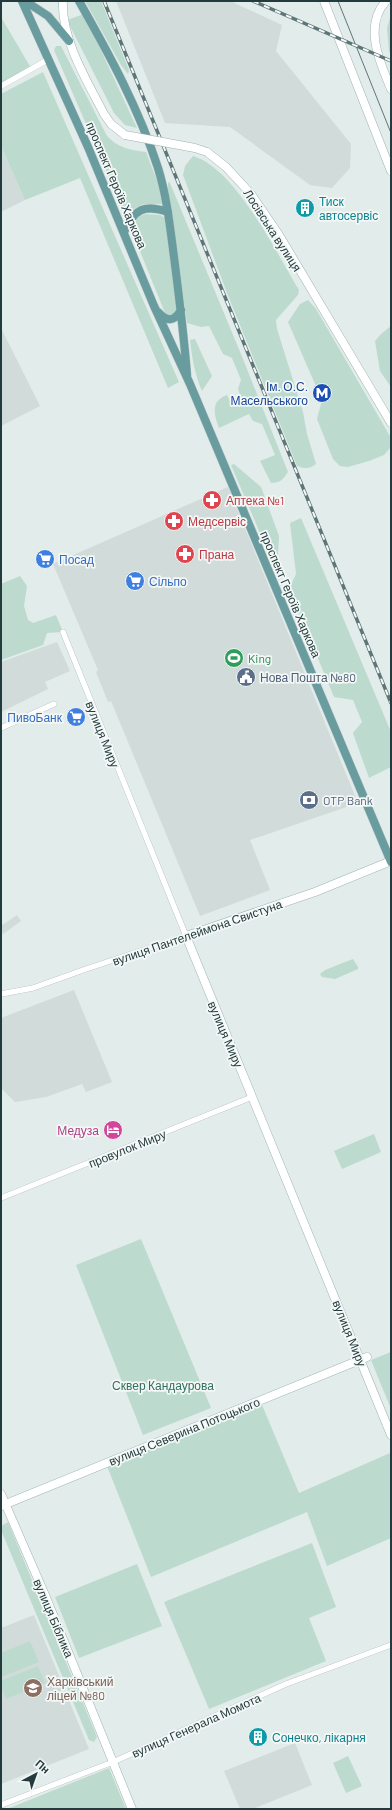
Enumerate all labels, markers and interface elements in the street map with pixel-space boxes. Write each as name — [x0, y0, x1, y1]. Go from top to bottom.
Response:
street label: проспект Героїв Харкова — [83, 119, 150, 251]
street label: Лосівська вулиця — [240, 186, 305, 274]
place label: Тиск автосервіс — [319, 194, 378, 223]
building icon: Тиск автосервіс — [294, 197, 316, 219]
place label: Ім. О.С. Масельського — [231, 379, 308, 407]
metro station icon: Ім. О.С. Масельського — [311, 382, 333, 404]
pharmacy icon: Аптека №1 — [201, 489, 223, 511]
place label: Аптека №1 — [226, 493, 284, 507]
pharmacy icon: Медсервіс — [163, 510, 185, 532]
place label: Медсервіс — [188, 514, 246, 529]
street label: проспект Героїв Харкова — [257, 528, 324, 660]
pharmacy icon: Прана — [174, 543, 196, 565]
place label: Прана — [199, 547, 235, 562]
supermarket icon: Посад — [34, 548, 56, 570]
place label: Посад — [59, 552, 94, 567]
supermarket icon: Сільпо — [124, 570, 146, 592]
place label: Сільпо — [149, 574, 187, 588]
sports icon: King — [223, 647, 245, 669]
place label: King — [248, 651, 271, 665]
public building icon: Нова Пошта №80 — [235, 666, 257, 688]
place label: Нова Пошта №80 — [260, 670, 356, 684]
street label: вулиця Миру — [82, 699, 123, 770]
supermarket icon: ПивоБанк — [65, 706, 87, 728]
place label: ПивоБанк — [7, 710, 63, 724]
bank icon: OTP Bank — [298, 789, 320, 811]
place label: OTP Bank — [323, 793, 373, 807]
street label: вулиця Пантелеймона Свистуна — [110, 896, 284, 969]
street label: вулиця Миру — [205, 999, 246, 1070]
hotel icon: Медуза — [102, 1119, 124, 1141]
place label: Медуза — [57, 1123, 99, 1138]
street label: провулок Миру — [86, 1126, 168, 1171]
street label: вулиця Миру — [329, 1298, 370, 1369]
park label: Сквер Кандаурова — [112, 1378, 214, 1393]
street label: вулиця Северина Потоцького — [106, 1394, 262, 1469]
street label: вулиця Біблика — [30, 1577, 77, 1660]
place label: Харківський ліцей №80 — [47, 1674, 113, 1703]
school or university icon: Харківський ліцей №80 — [22, 1677, 44, 1699]
street label: вулиця Генерала Момота — [129, 1690, 263, 1761]
building icon: Сонечко, лікарня — [247, 1726, 269, 1748]
place label: Сонечко, лікарня — [272, 1730, 366, 1745]
north arrow — [16, 1754, 56, 1794]
text: Пн — [33, 1756, 53, 1776]

